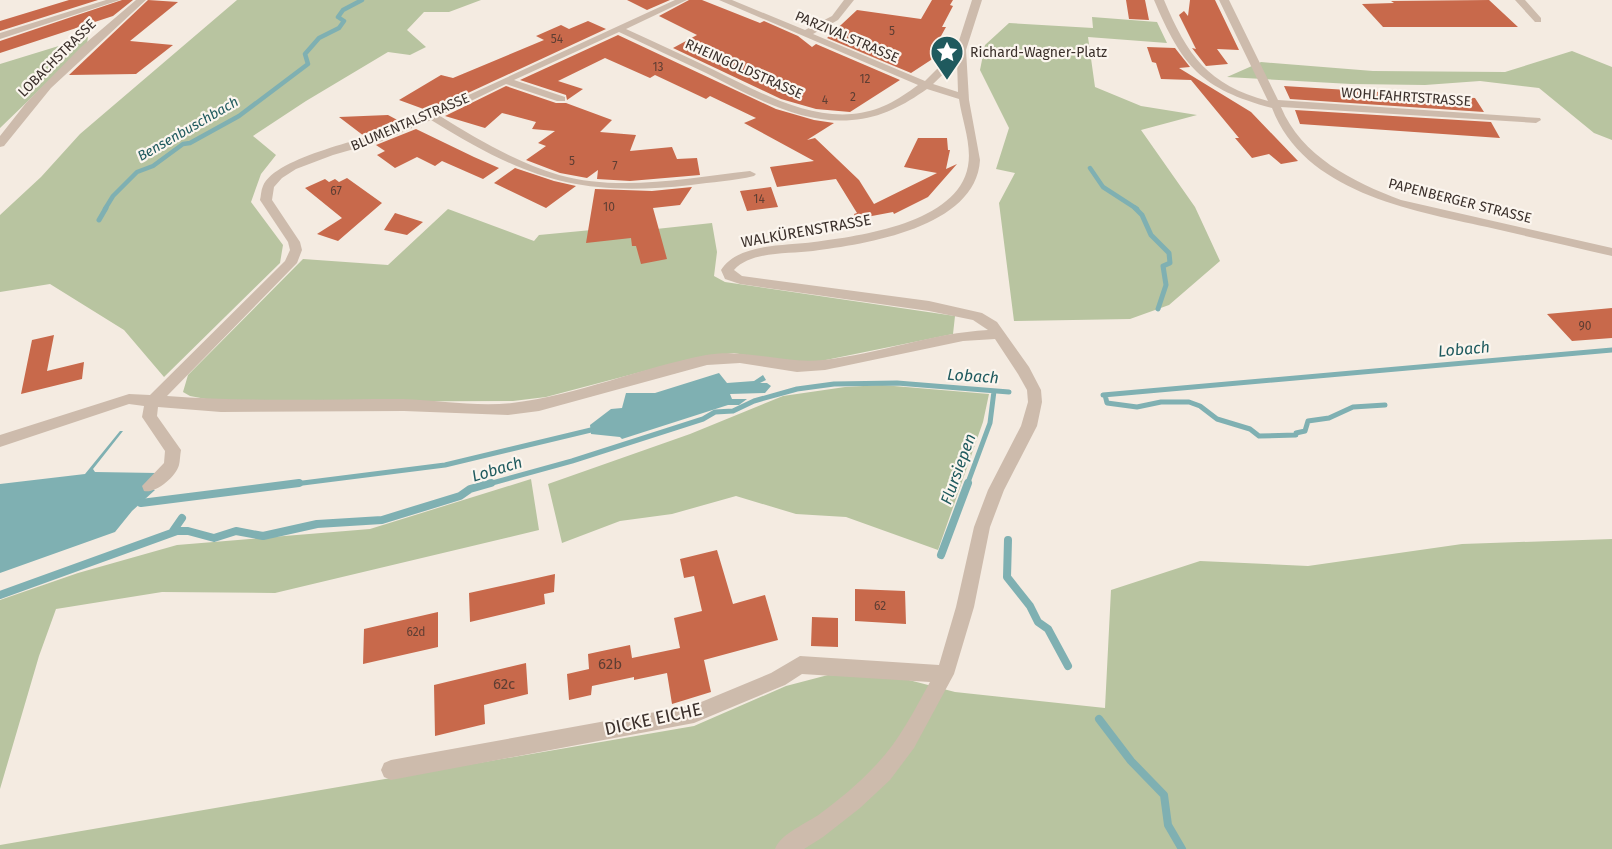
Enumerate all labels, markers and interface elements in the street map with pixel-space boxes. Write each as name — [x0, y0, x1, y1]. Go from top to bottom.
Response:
street label: PARZIVALSTRASSE — [793, 7, 901, 67]
street label: LOBACHSTRASSE — [14, 15, 100, 101]
house number: 5 — [889, 24, 895, 38]
house number: 54 — [551, 32, 564, 46]
place icon: Richard-Wagner-Platz — [929, 34, 965, 81]
street label: RHEINGOLDSTRASSE — [682, 35, 806, 103]
place label: Richard-Wagner-Platz — [970, 44, 1107, 61]
house number: 13 — [652, 60, 664, 74]
house number: 12 — [859, 72, 871, 86]
street label: WOHLFAHRTSTRASSE — [1340, 84, 1472, 110]
street label: BLUMENTALSTRASSE — [348, 89, 472, 155]
house number: 2 — [850, 90, 856, 104]
water label: Bensenbuschbach — [134, 93, 242, 165]
house number: 4 — [822, 93, 829, 107]
house number: 5 — [569, 154, 575, 168]
house number: 7 — [612, 159, 618, 173]
street label: PAPENBERGER STRASSE — [1387, 175, 1533, 227]
house number: 67 — [330, 184, 342, 198]
house number: 14 — [753, 192, 765, 206]
house number: 10 — [603, 200, 615, 214]
street label: WALKÜRENSTRASSE — [739, 211, 873, 251]
house number: 90 — [1579, 319, 1592, 333]
water label: Lobach — [1437, 337, 1491, 361]
water label: Lobach — [946, 365, 1000, 387]
water label: Flursiepen — [936, 431, 980, 507]
water label: Lobach — [469, 452, 525, 486]
house number: 62 — [874, 599, 886, 613]
house number: 62d — [406, 625, 426, 639]
house number: 62b — [598, 655, 622, 673]
house number: 62c — [493, 675, 515, 693]
street label: DICKE EICHE — [602, 698, 704, 740]

